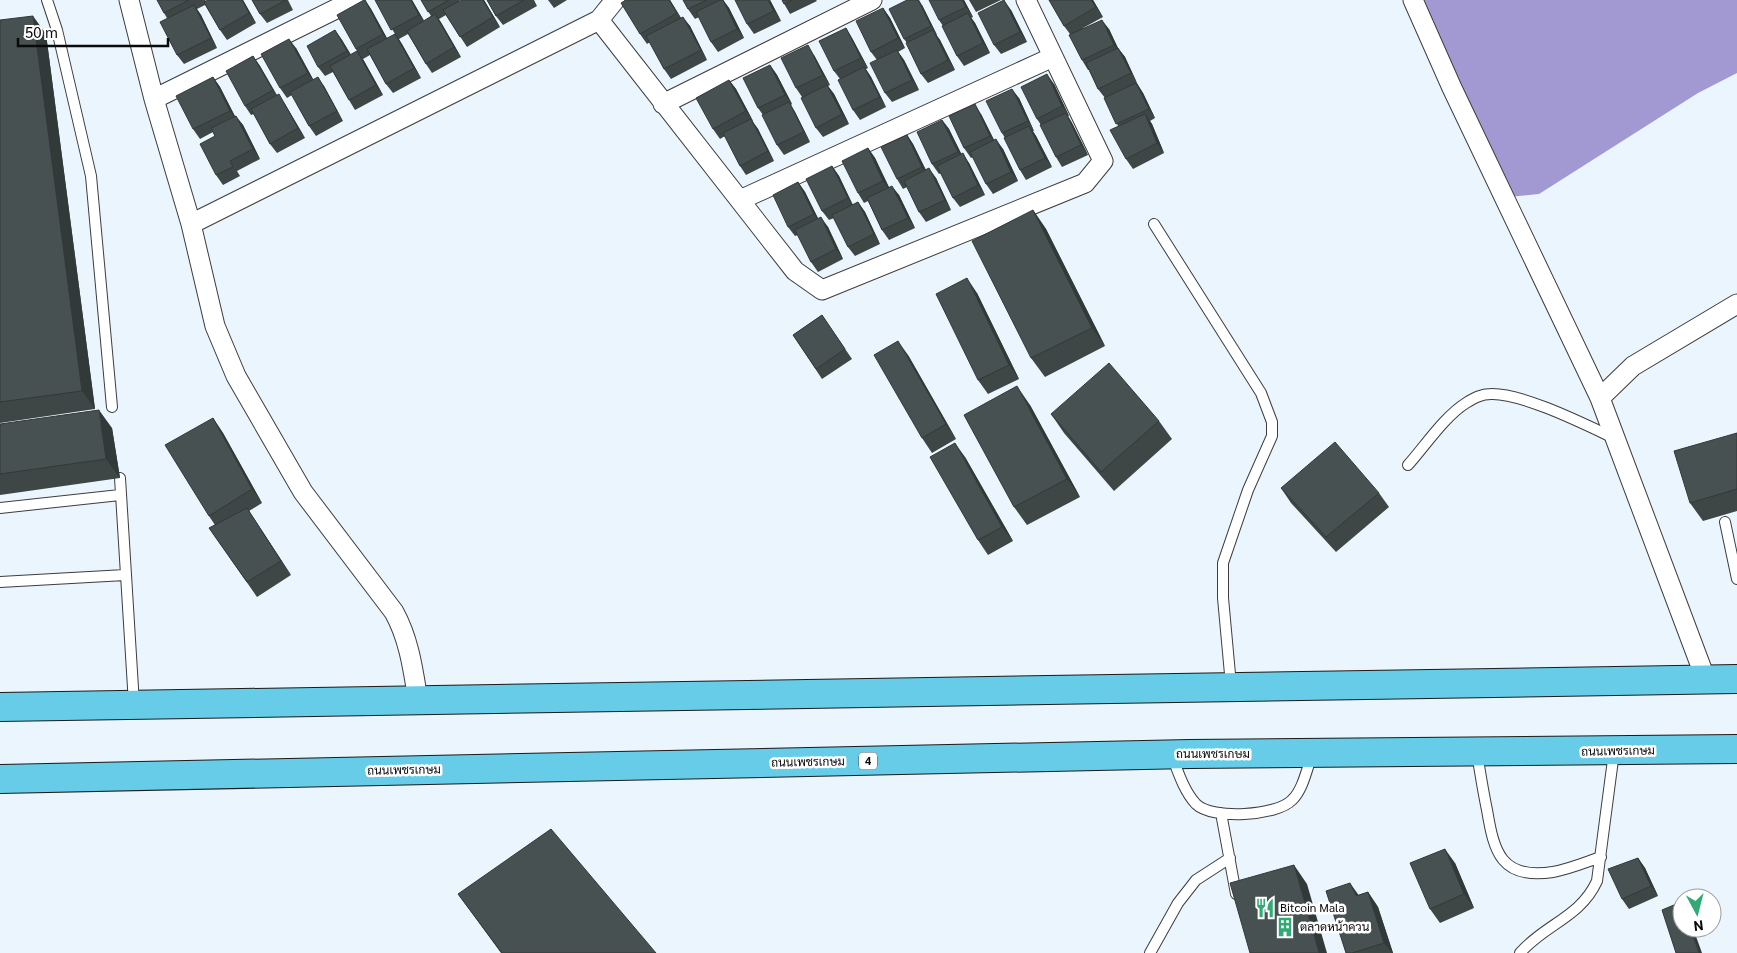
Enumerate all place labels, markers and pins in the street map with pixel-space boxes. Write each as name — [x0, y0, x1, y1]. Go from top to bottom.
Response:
restaurant icon: Bitcoin Mala — [1254, 897, 1276, 919]
place label: Bitcoin Mala — [1280, 899, 1345, 915]
building icon: ตลาดหน้าควน — [1274, 916, 1296, 938]
place label: ตลาดหน้าควน — [1300, 918, 1370, 934]

